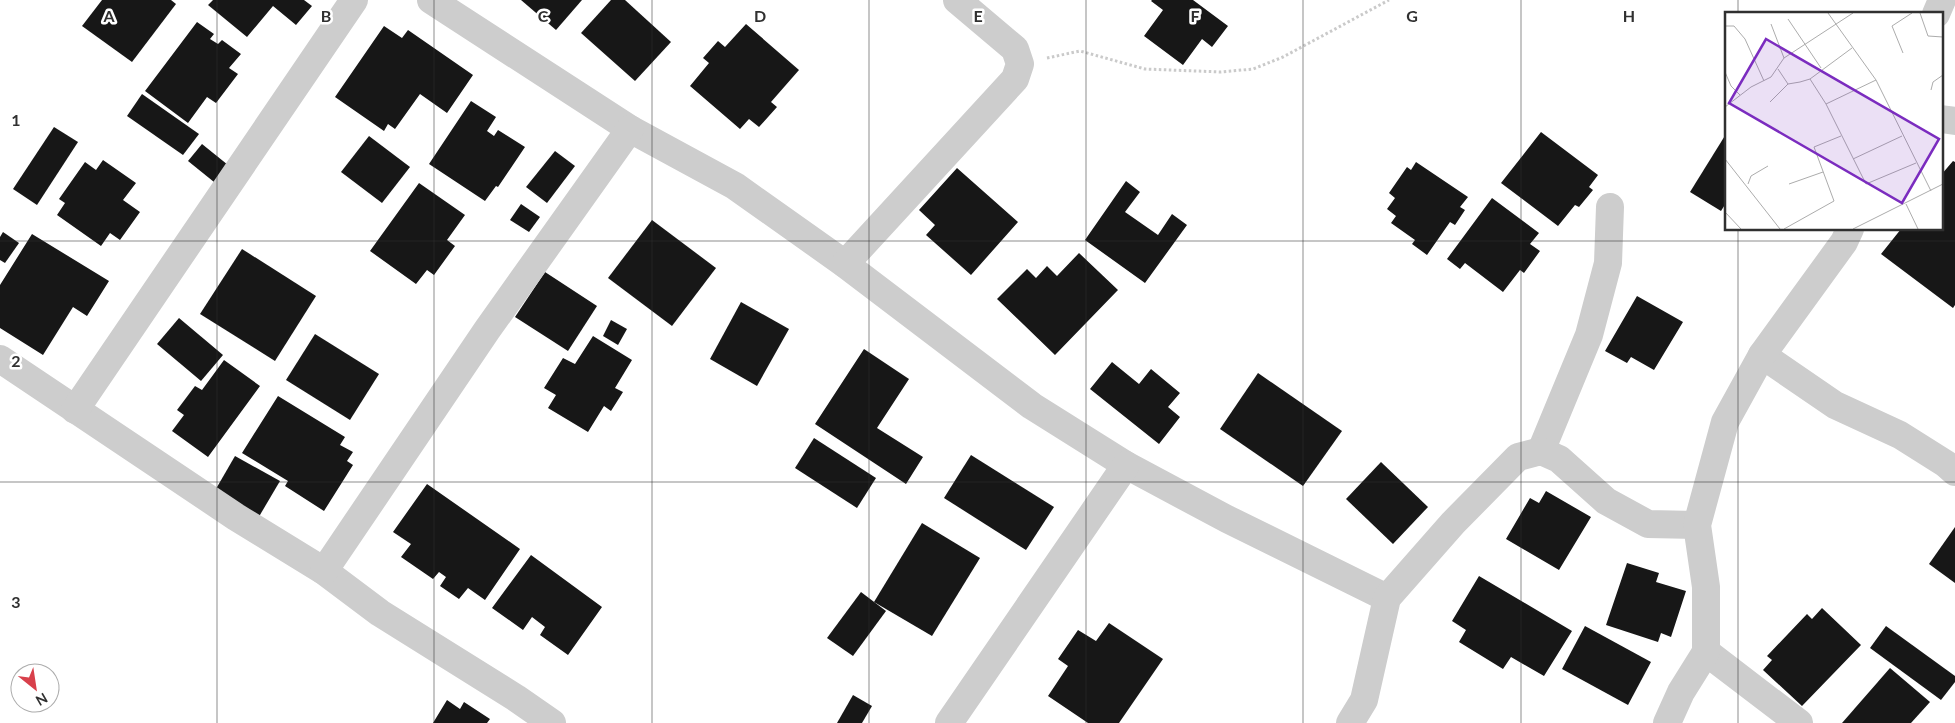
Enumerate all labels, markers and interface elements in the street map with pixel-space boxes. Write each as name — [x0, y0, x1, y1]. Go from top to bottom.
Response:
text: A — [102, 6, 115, 25]
text: B — [321, 6, 331, 25]
text: C — [538, 6, 549, 25]
text: D — [754, 6, 766, 25]
text: E — [973, 6, 983, 25]
text: F — [1190, 6, 1200, 25]
text: G — [1406, 6, 1418, 25]
text: H — [1623, 6, 1635, 25]
inset map — [1725, 12, 1942, 230]
text: 1 — [11, 110, 21, 129]
text: 2 — [11, 351, 21, 370]
text: 3 — [11, 592, 21, 611]
north arrow — [10, 663, 60, 713]
text: N — [33, 690, 51, 710]

